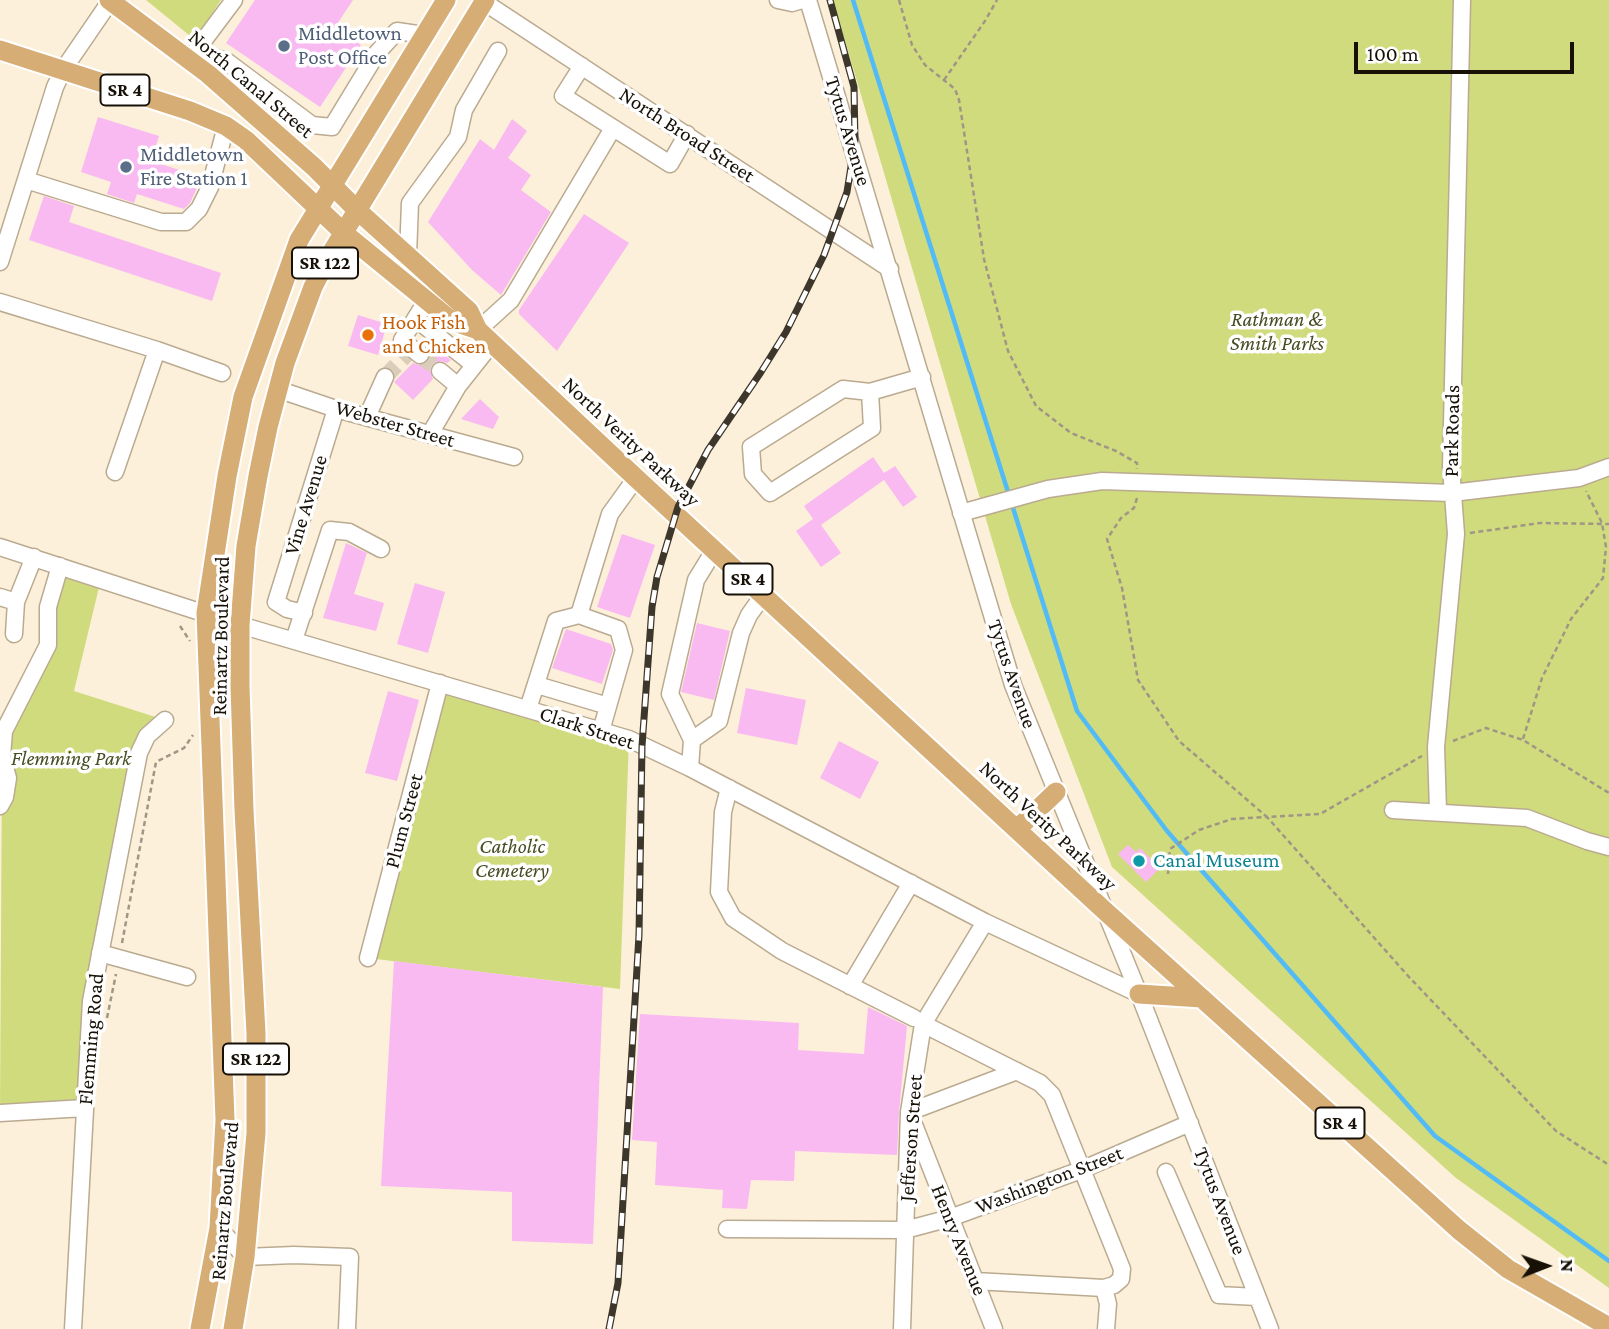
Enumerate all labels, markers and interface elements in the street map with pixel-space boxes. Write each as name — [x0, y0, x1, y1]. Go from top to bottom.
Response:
place label: Middletown Post Office — [298, 21, 402, 71]
street label: North Canal Street — [183, 24, 319, 144]
scale bar — [1357, 28, 1578, 72]
marker: Middletown Post Office — [276, 38, 292, 54]
text: 100 m — [1367, 42, 1419, 66]
street label: Tytus Avenue — [819, 73, 877, 189]
road number: SR 4 — [100, 74, 150, 106]
street label: North Broad Street — [614, 82, 760, 188]
place label: Middletown Fire Station 1 — [140, 142, 247, 192]
marker: Middletown Fire Station 1 — [118, 159, 134, 175]
road number: SR 122 — [292, 247, 358, 278]
park label: Rathman & Smith Parks — [1230, 307, 1324, 357]
place label: Hook Fish and Chicken — [382, 310, 486, 360]
marker: Hook Fish and Chicken — [360, 327, 376, 343]
street label: North Verity Parkway — [557, 372, 705, 512]
street label: Park Roads — [1439, 385, 1465, 477]
street label: Webster Street — [332, 395, 458, 453]
street label: Vine Avenue — [279, 452, 333, 558]
street label: Reinartz Boulevard — [207, 556, 235, 716]
road number: SR 4 — [724, 564, 772, 594]
street label: Tytus Avenue — [982, 616, 1042, 732]
street label: Clark Street — [536, 701, 638, 755]
park label: Flemming Park — [11, 746, 131, 772]
street label: North Verity Parkway — [974, 756, 1122, 896]
street label: Plum Street — [379, 771, 429, 871]
park label: Catholic Cemetery — [475, 834, 549, 884]
place label: Canal Museum — [1153, 848, 1280, 874]
marker: Canal Museum — [1131, 853, 1147, 869]
street label: Flemming Road — [73, 972, 109, 1106]
road number: SR 122 — [223, 1044, 289, 1074]
street label: Jefferson Street — [894, 1074, 928, 1202]
road number: SR 4 — [1316, 1107, 1364, 1138]
street label: Reinartz Boulevard — [206, 1121, 244, 1281]
street label: Washington Street — [972, 1140, 1126, 1220]
street label: Tytus Avenue — [1188, 1144, 1252, 1258]
street label: Henry Avenue — [925, 1181, 993, 1299]
north arrow — [1511, 1231, 1581, 1301]
text: N — [1557, 1259, 1578, 1272]

